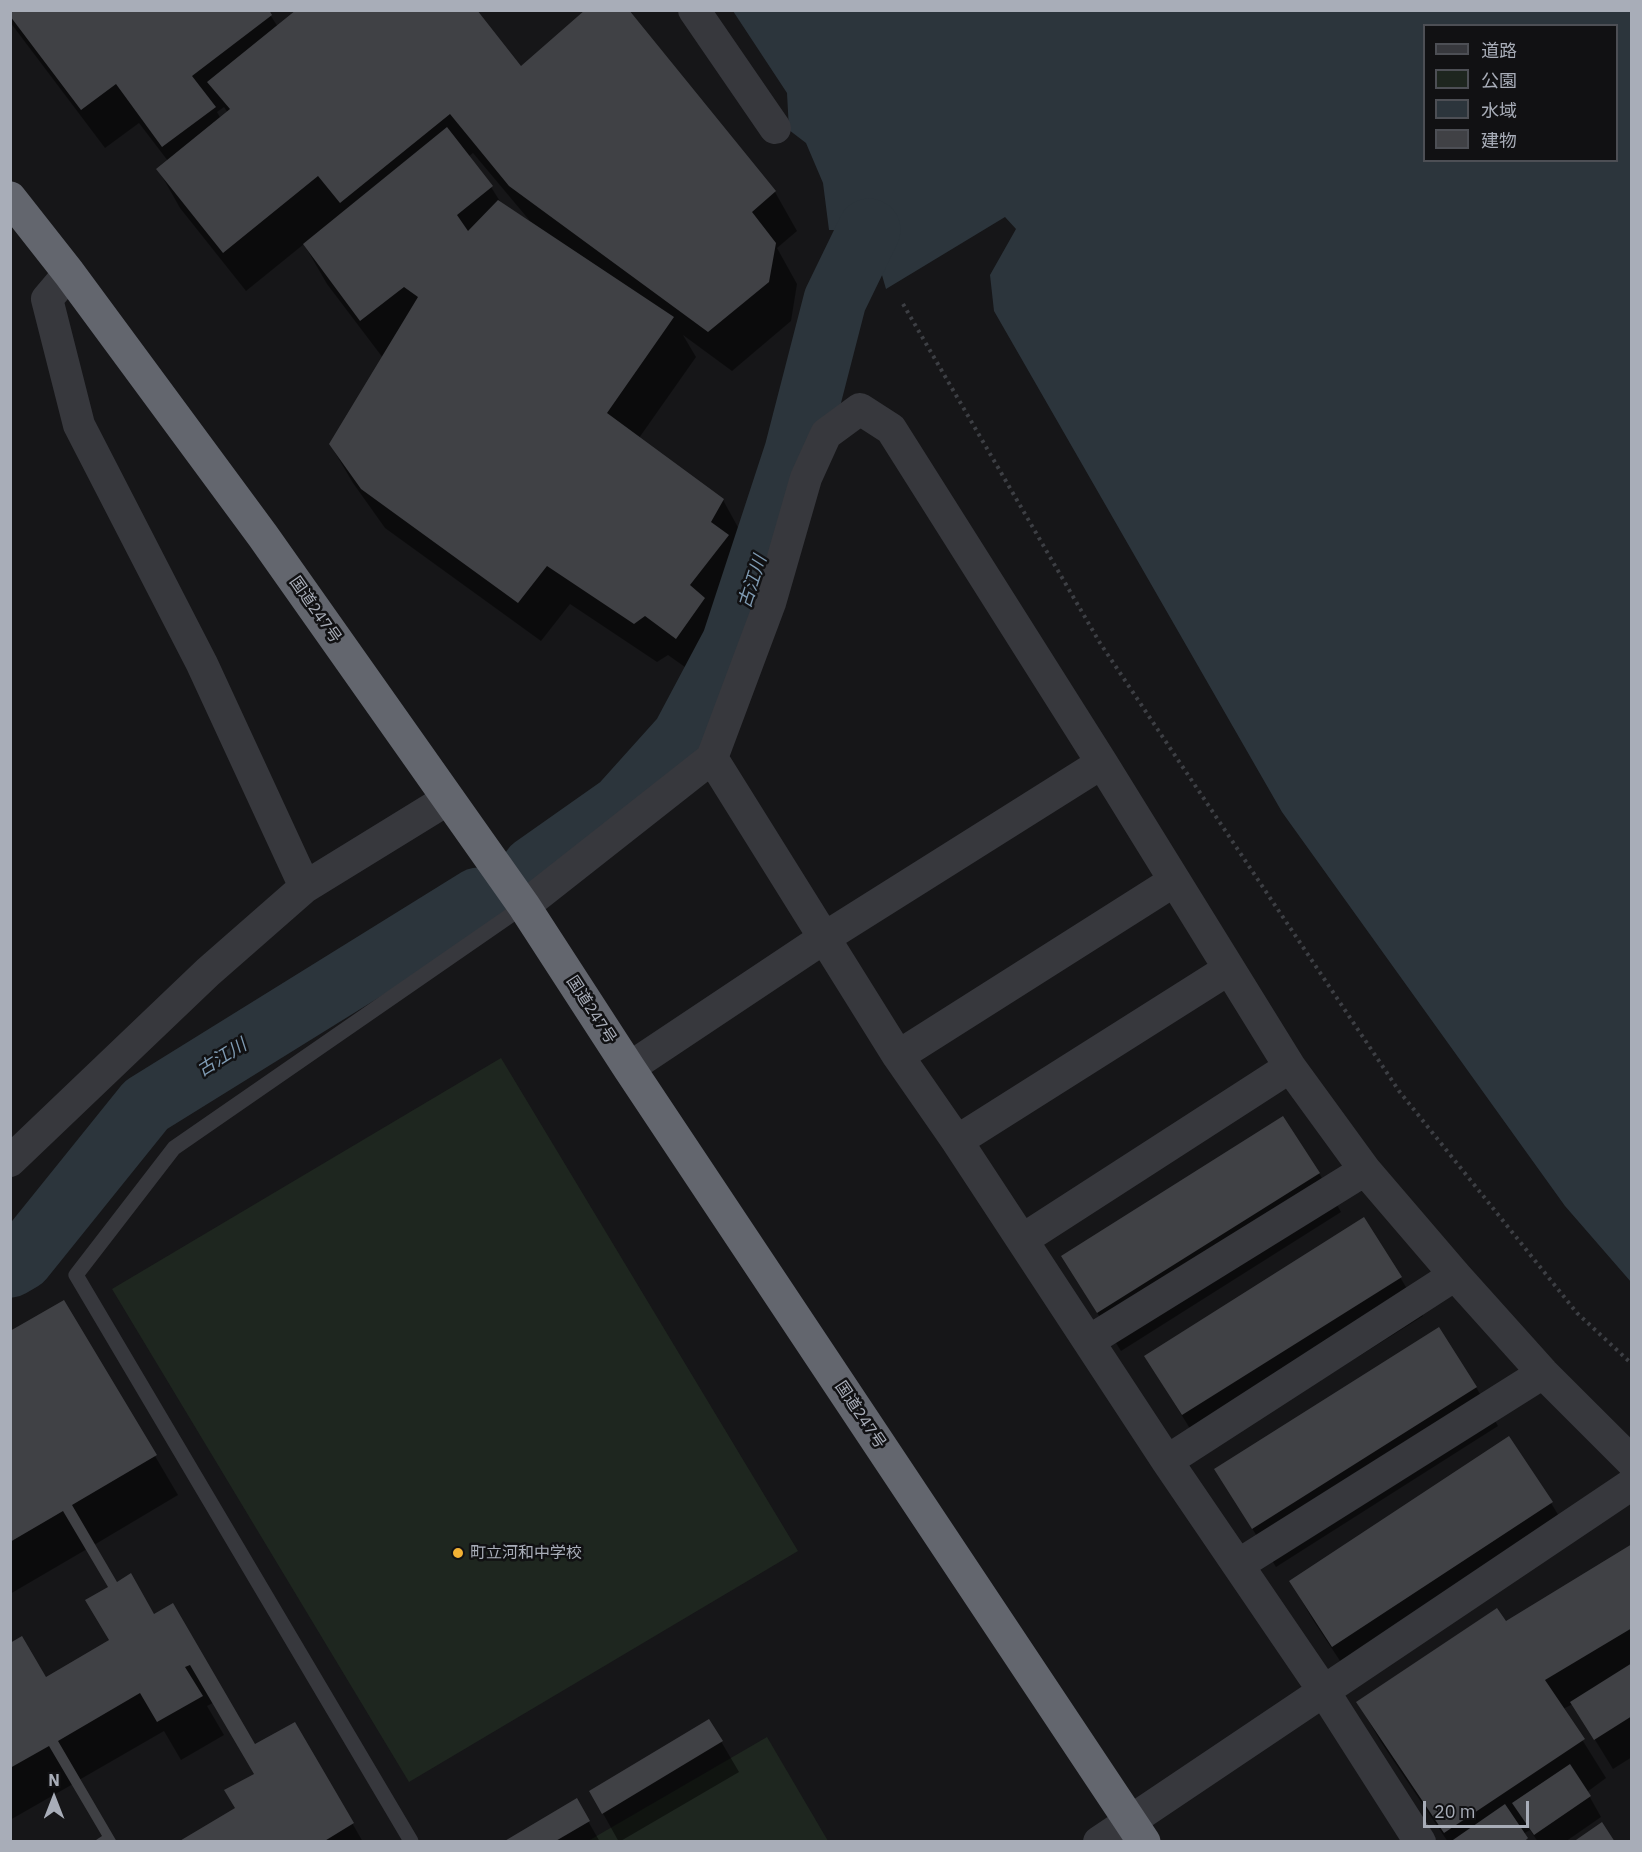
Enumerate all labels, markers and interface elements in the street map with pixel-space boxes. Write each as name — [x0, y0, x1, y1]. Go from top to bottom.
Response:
legend — [1423, 24, 1618, 162]
text: 道路 — [1481, 39, 1517, 62]
text: 公園 — [1481, 69, 1517, 92]
text: 水域 — [1481, 99, 1517, 122]
text: 建物 — [1481, 129, 1517, 152]
water label: 古江川 — [734, 553, 772, 611]
street label: 国道247号 — [285, 573, 345, 647]
street label: 国道247号 — [562, 973, 620, 1047]
water label: 古江川 — [193, 1035, 251, 1081]
street label: 国道247号 — [831, 1378, 889, 1452]
place label: 町立河和中学校 — [470, 1543, 582, 1563]
marker: 町立河和中学校 — [451, 1546, 465, 1560]
north arrow — [24, 1768, 84, 1828]
text: N — [48, 1770, 60, 1790]
scale bar — [1426, 1789, 1532, 1827]
text: 20 m — [1434, 1800, 1476, 1823]

